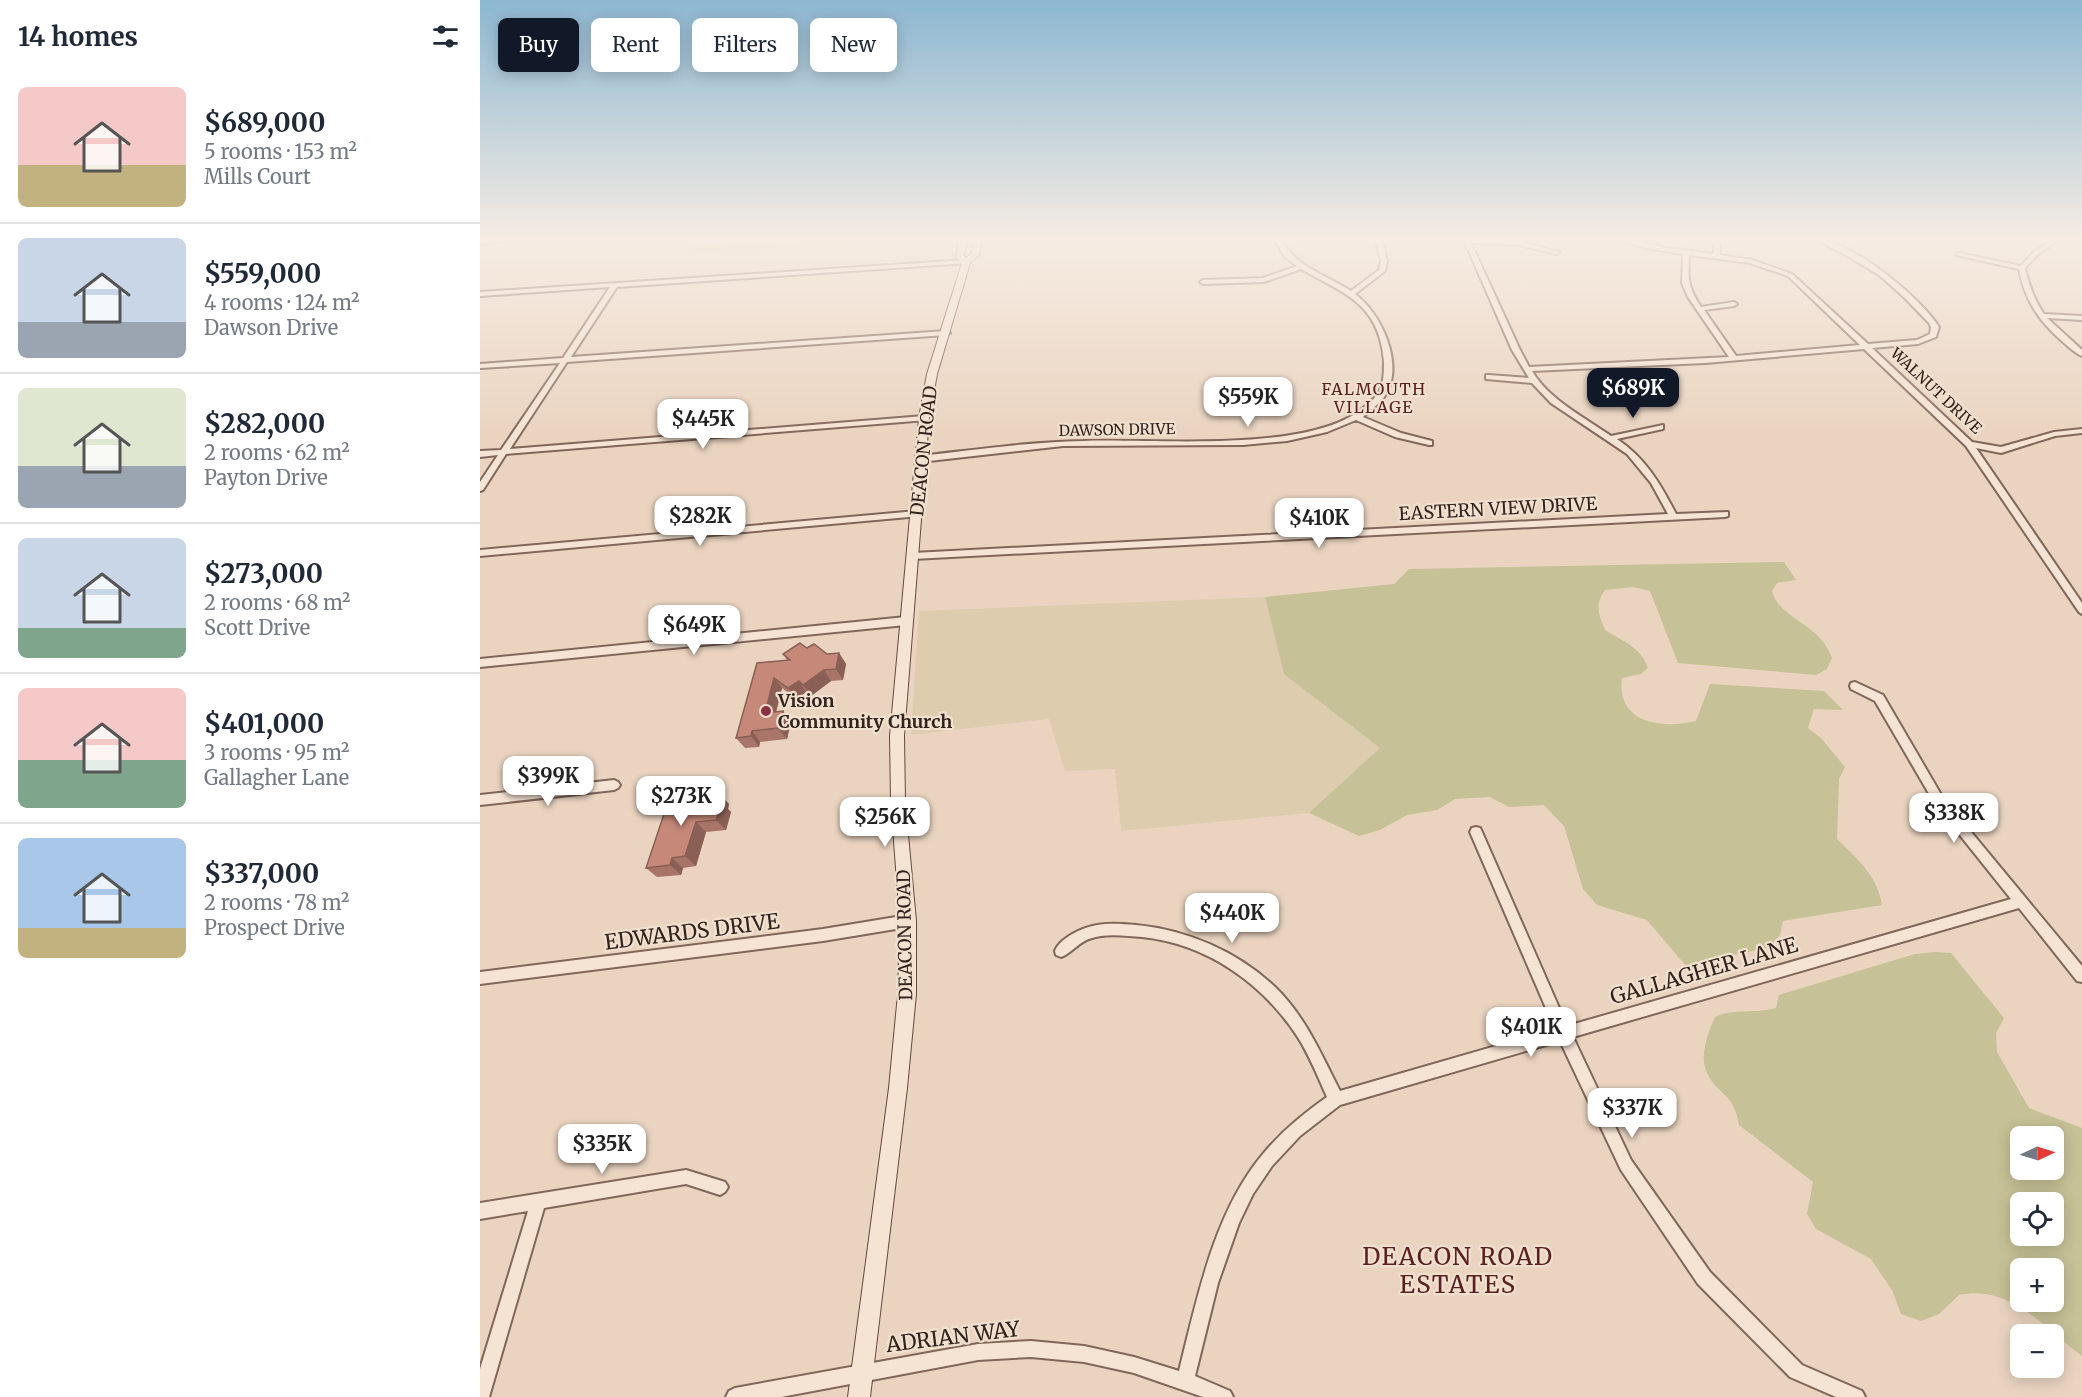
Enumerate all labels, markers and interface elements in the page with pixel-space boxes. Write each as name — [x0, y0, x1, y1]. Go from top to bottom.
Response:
chip: Buy — [498, 18, 579, 72]
chip: Rent — [591, 18, 680, 72]
chip: Filters — [692, 18, 798, 72]
chip: New — [810, 18, 897, 72]
text: 14 homes — [18, 20, 138, 53]
icon: filters — [429, 20, 462, 53]
text: $689,000 — [204, 106, 325, 139]
icon: home — [66, 111, 138, 183]
text: 5 rooms · 153 m² — [204, 139, 357, 164]
text: Mills Court — [204, 164, 311, 189]
text: $559,000 — [204, 257, 321, 290]
icon: home — [66, 262, 138, 334]
text: 4 rooms · 124 m² — [204, 290, 359, 315]
text: Dawson Drive — [204, 315, 338, 340]
street label: WALNUT DRIVE — [1886, 343, 1986, 438]
pin: $689K — [1591, 368, 1675, 419]
text: $689K — [1601, 375, 1665, 400]
pin: $559K — [1206, 377, 1290, 428]
district label: FALMOUTH VILLAGE — [1321, 379, 1427, 417]
text: $559K — [1218, 384, 1278, 409]
street label: DEACON ROAD — [905, 385, 942, 517]
pin: $445K — [661, 399, 745, 450]
text: $445K — [671, 406, 735, 431]
text: $282,000 — [204, 407, 325, 440]
icon: home — [66, 412, 138, 484]
street label: DAWSON DRIVE — [1059, 419, 1176, 440]
text: 2 rooms · 62 m² — [204, 440, 350, 465]
text: Payton Drive — [204, 465, 328, 490]
street label: EASTERN VIEW DRIVE — [1398, 492, 1598, 525]
pin: $282K — [658, 496, 742, 547]
pin: $410K — [1277, 498, 1361, 549]
text: $282K — [668, 503, 732, 528]
text: $410K — [1289, 505, 1349, 530]
text: $273,000 — [204, 557, 323, 590]
icon: home — [66, 562, 138, 634]
text: 2 rooms · 68 m² — [204, 590, 351, 615]
pin: $649K — [652, 605, 736, 656]
text: $649K — [662, 612, 726, 637]
text: Scott Drive — [204, 615, 310, 640]
place label: Vision Community Church — [777, 689, 952, 733]
marker: Vision Community Church — [759, 704, 773, 718]
text: $401,000 — [204, 707, 324, 740]
icon: home — [66, 712, 138, 784]
text: 3 rooms · 95 m² — [204, 740, 349, 765]
pin: $399K — [506, 756, 590, 807]
text: $399K — [517, 763, 579, 788]
text: Gallagher Lane — [204, 765, 349, 790]
pin: $273K — [639, 776, 723, 827]
text: $273K — [650, 783, 712, 808]
pin: $338K — [1912, 793, 1996, 844]
pin: $256K — [843, 797, 927, 848]
text: $338K — [1923, 800, 1985, 825]
text: $256K — [854, 804, 916, 829]
text: $337,000 — [204, 857, 319, 890]
icon: home — [66, 862, 138, 934]
street label: DEACON ROAD — [892, 869, 917, 1001]
text: 2 rooms · 78 m² — [204, 890, 349, 915]
pin: $440K — [1190, 893, 1274, 944]
text: $440K — [1199, 900, 1265, 925]
street label: EDWARDS DRIVE — [603, 907, 782, 956]
text: Prospect Drive — [204, 915, 345, 940]
street label: GALLAGHER LANE — [1607, 931, 1801, 1010]
pin: $401K — [1489, 1007, 1573, 1058]
text: $401K — [1500, 1014, 1562, 1039]
pin: $337K — [1590, 1088, 1674, 1139]
text: $337K — [1602, 1095, 1662, 1120]
pin: $335K — [560, 1124, 644, 1175]
north arrow — [2010, 1126, 2064, 1180]
map controls — [2010, 1126, 2064, 1378]
text: $335K — [572, 1131, 632, 1156]
button: locate — [2010, 1192, 2064, 1246]
district label: DEACON ROAD ESTATES — [1362, 1241, 1554, 1300]
button: + — [2010, 1258, 2064, 1312]
street label: ADRIAN WAY — [883, 1315, 1022, 1358]
button: − — [2010, 1324, 2064, 1378]

